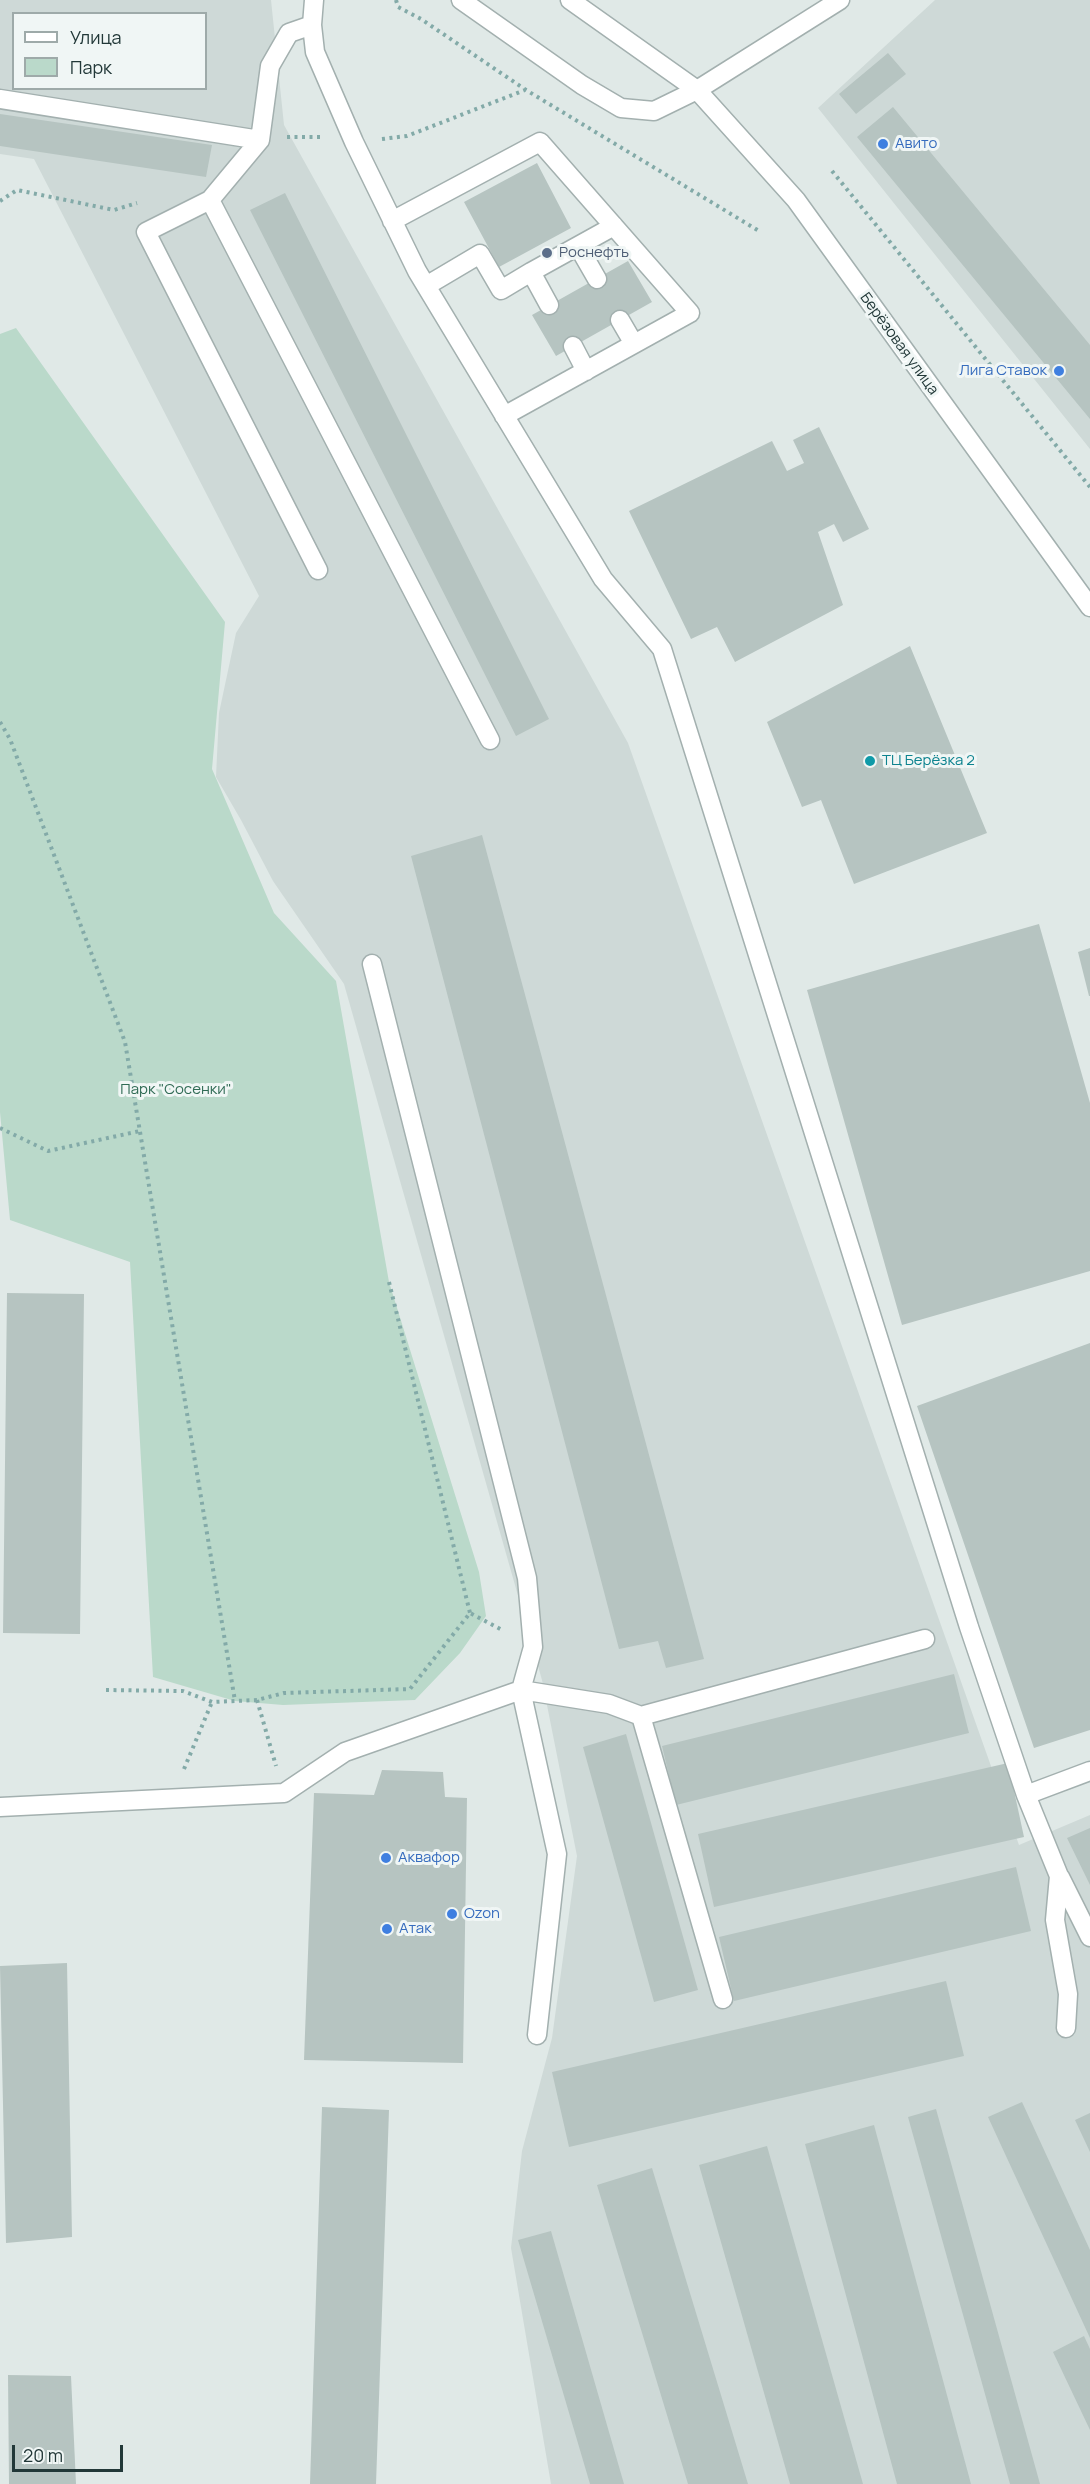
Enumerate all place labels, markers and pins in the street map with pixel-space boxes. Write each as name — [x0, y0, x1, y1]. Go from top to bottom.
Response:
place label: Авито — [895, 135, 937, 153]
marker: Авито — [876, 137, 890, 151]
place label: Роснефть — [559, 244, 629, 262]
marker: Роснефть — [540, 246, 554, 260]
place label: Лига Ставок — [959, 362, 1047, 380]
marker: Лига Ставок — [1052, 364, 1066, 378]
place label: ТЦ Берёзка 2 — [882, 752, 975, 770]
marker: ТЦ Берёзка 2 — [863, 754, 877, 768]
place label: Аквафор — [398, 1849, 460, 1867]
marker: Аквафор — [379, 1851, 393, 1865]
place label: Ozon — [464, 1905, 500, 1923]
marker: Ozon — [445, 1907, 459, 1921]
place label: Атак — [399, 1920, 432, 1938]
marker: Атак — [380, 1922, 394, 1936]

